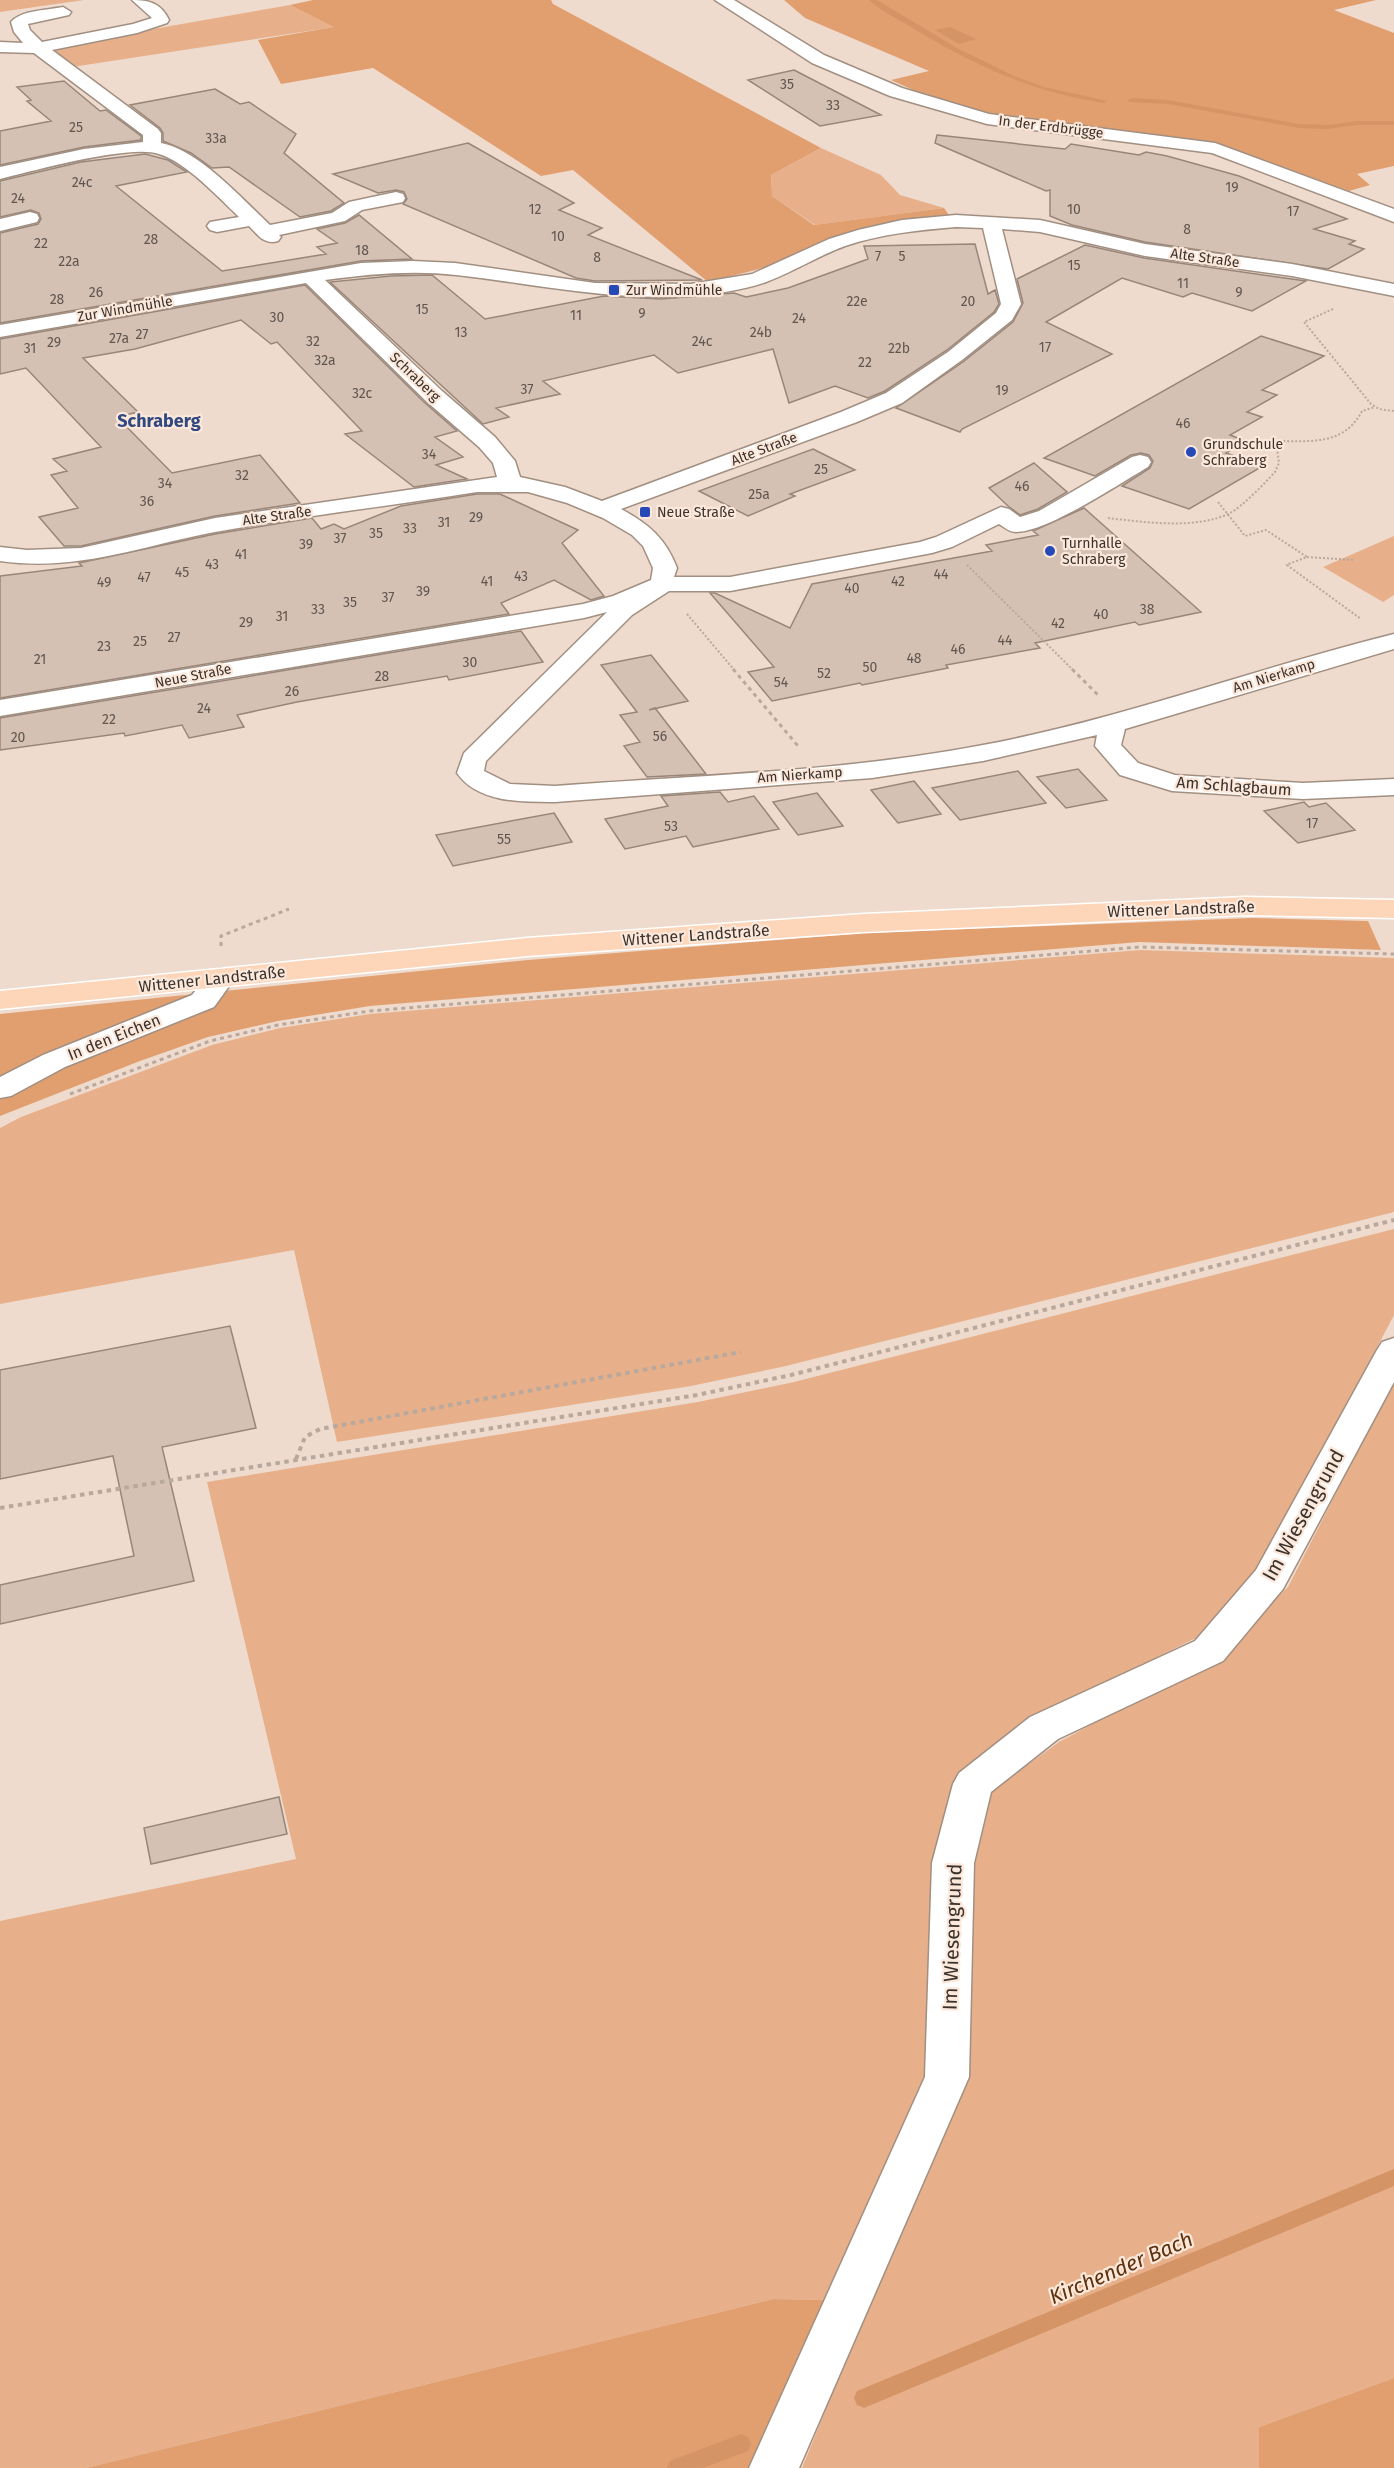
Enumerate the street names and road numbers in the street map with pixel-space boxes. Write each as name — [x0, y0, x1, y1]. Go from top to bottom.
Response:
street label: In der Erdbrügge — [998, 112, 1104, 142]
street label: Alte Straße — [1169, 245, 1241, 271]
street label: Zur Windmühle — [76, 292, 174, 326]
street label: Schraberg — [386, 349, 444, 406]
street label: Alte Straße — [729, 429, 799, 469]
street label: Alte Straße — [241, 503, 313, 529]
street label: Am Nierkamp — [1231, 655, 1317, 697]
street label: Neue Straße — [153, 660, 233, 692]
street label: Am Nierkamp — [757, 764, 843, 786]
street label: Am Schlagbaum — [1176, 772, 1292, 800]
street label: Wittener Landstraße — [1107, 897, 1255, 921]
street label: Wittener Landstraße — [622, 920, 770, 950]
street label: Wittener Landstraße — [138, 962, 286, 996]
street label: In den Eichen — [65, 1010, 163, 1064]
street label: Im Wiesengrund — [1257, 1445, 1349, 1585]
street label: Im Wiesengrund — [937, 1863, 967, 2011]

